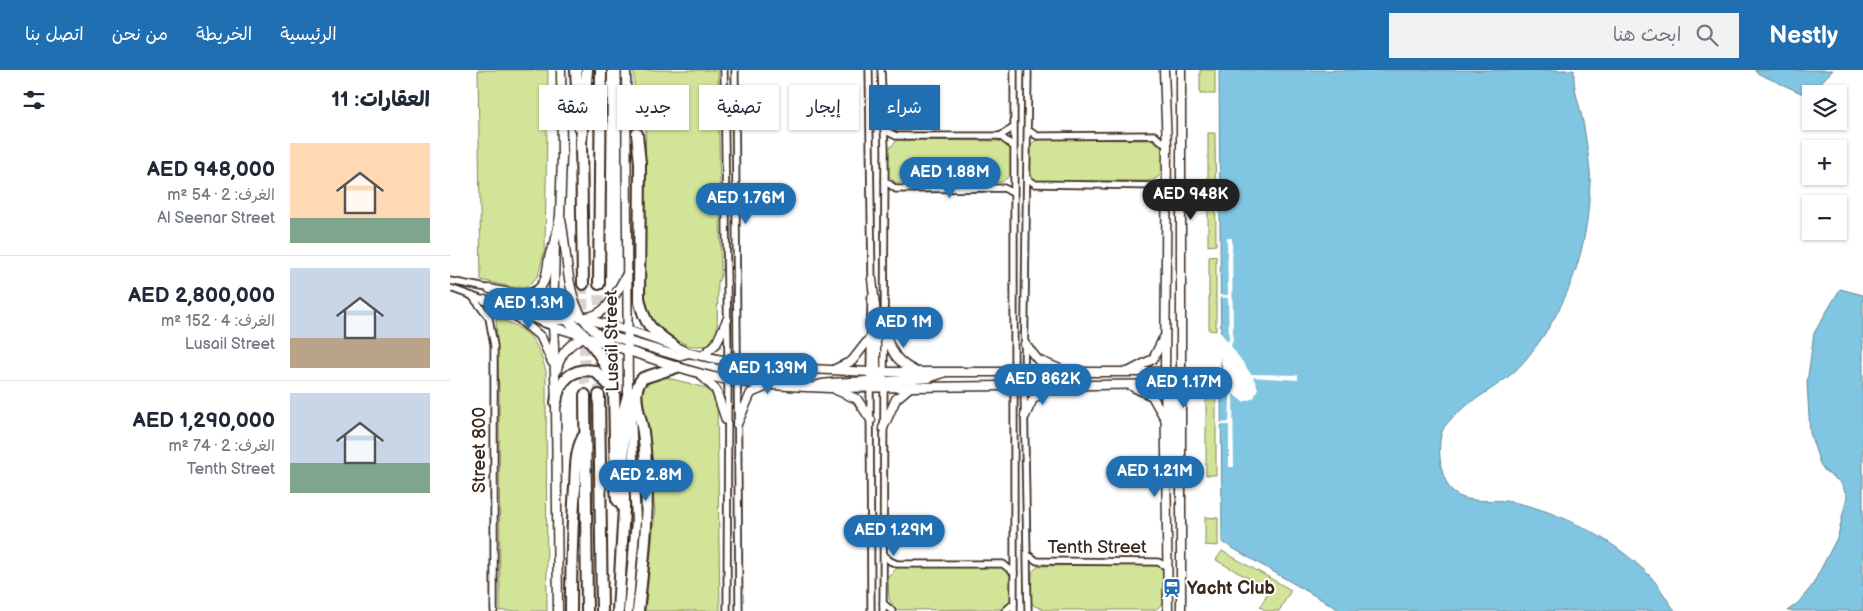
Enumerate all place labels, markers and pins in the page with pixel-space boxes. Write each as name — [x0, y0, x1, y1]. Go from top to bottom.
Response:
pin: AED 1.88M — [893, 156, 1007, 199]
pin: AED 948K — [1139, 178, 1243, 221]
pin: AED 1.76M — [689, 182, 803, 225]
pin: AED 1.3M — [477, 288, 581, 330]
pin: AED 1M — [863, 306, 945, 349]
pin: AED 1.39M — [711, 352, 825, 395]
pin: AED 862K — [991, 364, 1095, 406]
pin: AED 1.17M — [1127, 366, 1241, 409]
pin: AED 1.21M — [1098, 456, 1212, 498]
pin: AED 2.8M — [594, 460, 698, 502]
pin: AED 1.29M — [837, 514, 951, 557]
station icon: Yacht Club — [1161, 577, 1183, 599]
place label: Yacht Club — [1187, 578, 1276, 599]

